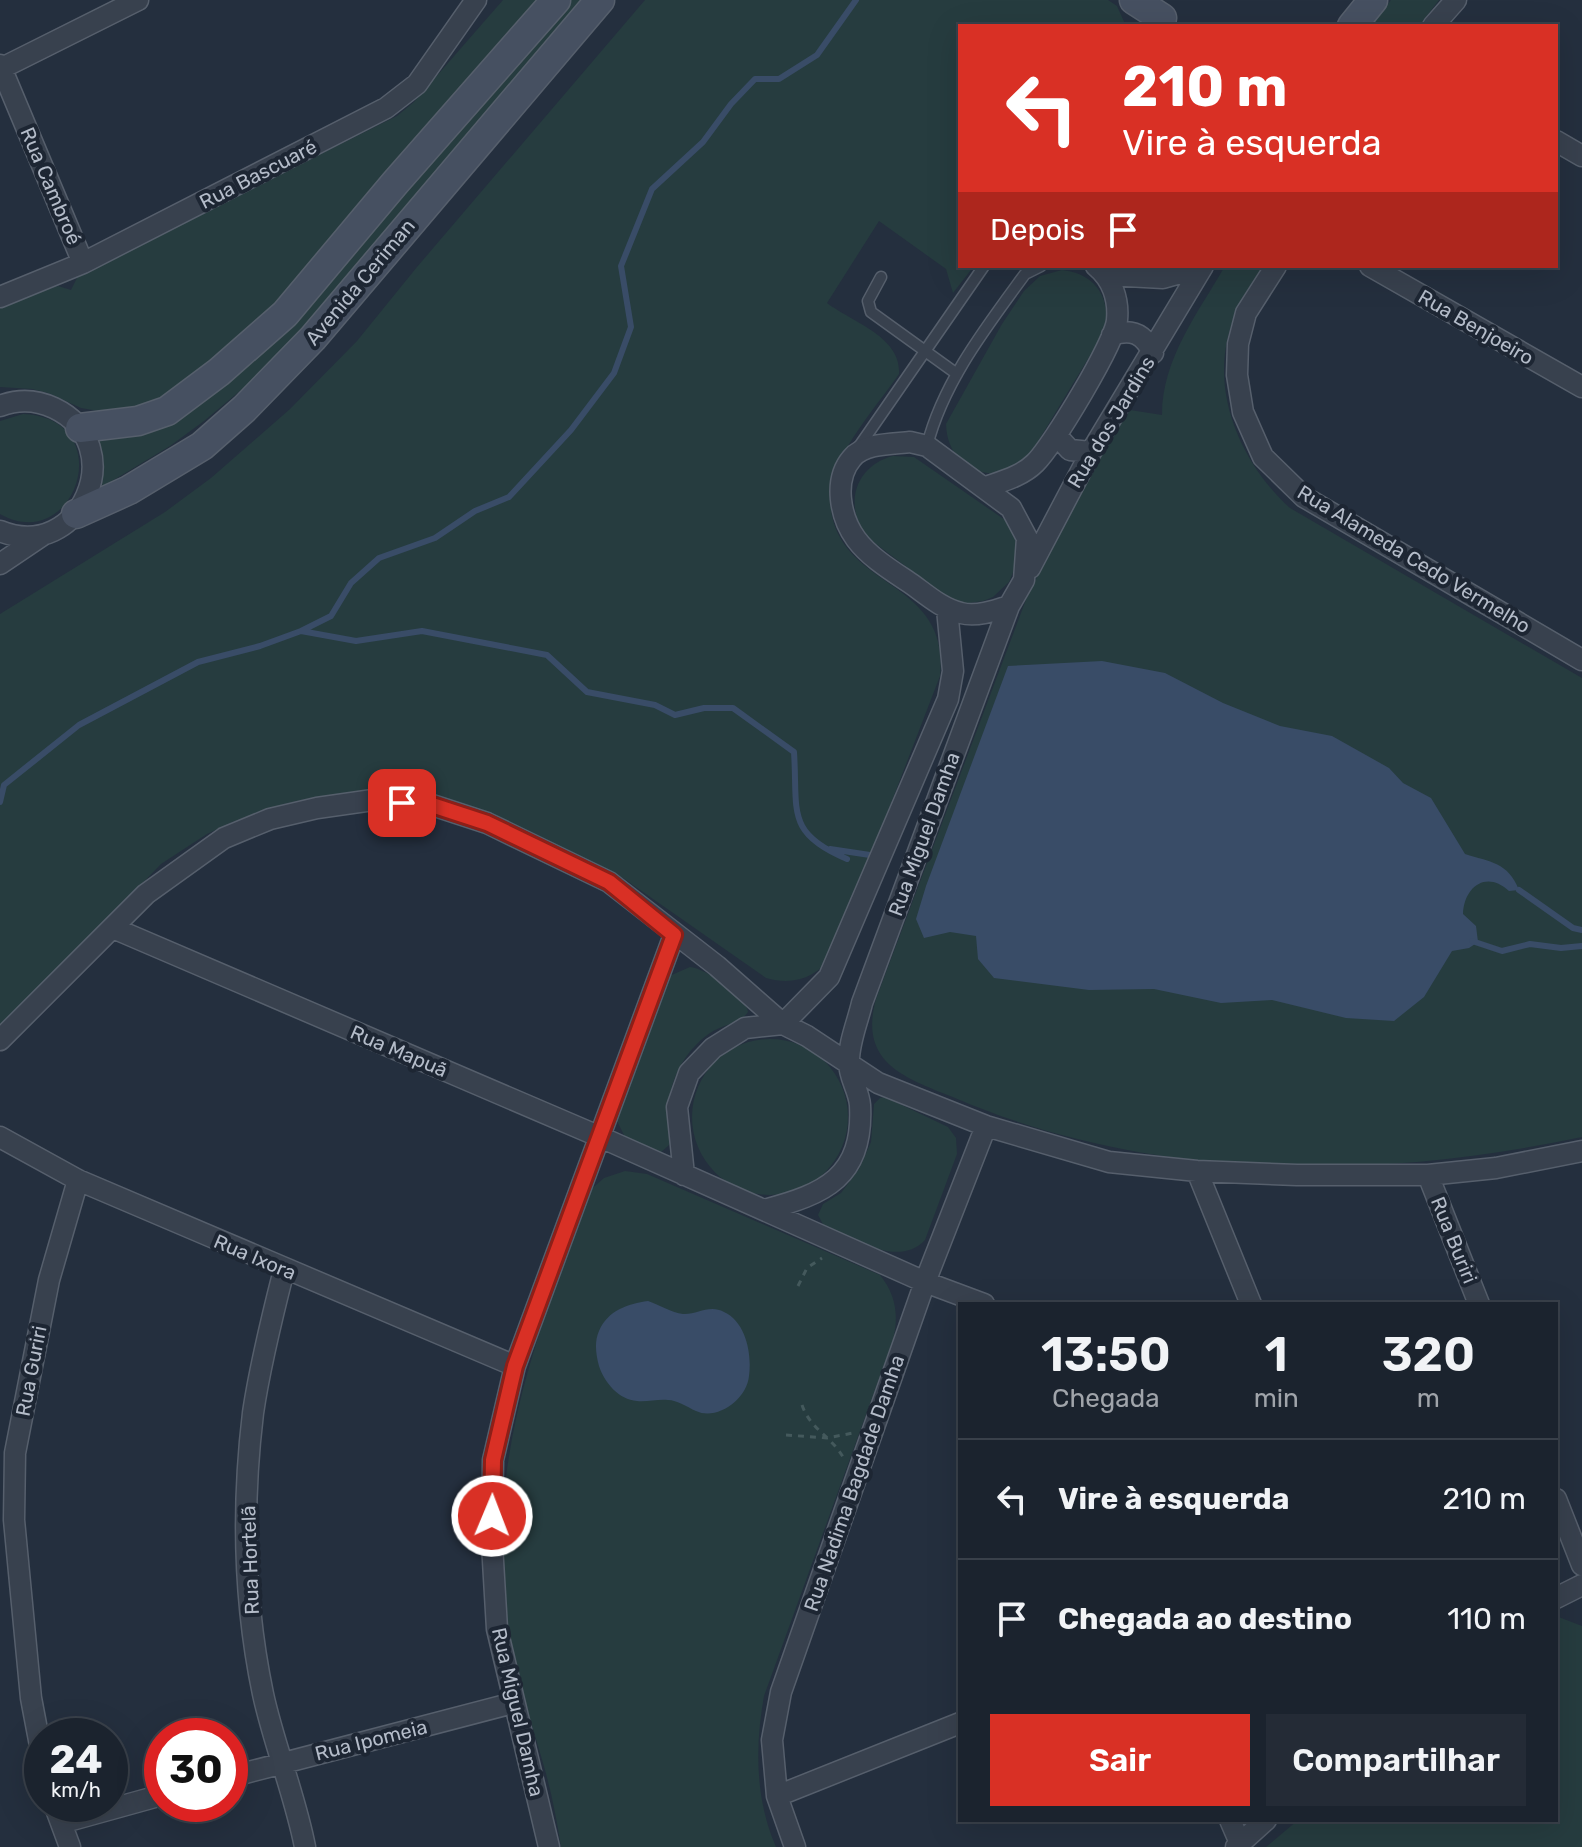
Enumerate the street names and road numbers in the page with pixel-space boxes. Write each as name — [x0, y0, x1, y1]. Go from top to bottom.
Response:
street label: Rua Cambroé — [15, 124, 87, 248]
street label: Rua Bascuaré — [195, 134, 321, 214]
street label: Avenida Ceriman — [300, 214, 420, 350]
street label: Rua Benjoeiro — [1414, 284, 1538, 370]
street label: Rua dos Jardins — [1062, 352, 1160, 492]
street label: Rua Alameda Cedo Vermelho — [1293, 480, 1535, 638]
street label: Rua Miguel Damha — [883, 749, 965, 919]
street label: Rua Mapuã — [347, 1020, 451, 1082]
street label: Rua Buriri — [1426, 1193, 1482, 1287]
street label: Rua Ixora — [210, 1229, 300, 1285]
street label: Rua Guriri — [10, 1324, 52, 1418]
street label: Rua Nadima Bagdade Damha — [799, 1352, 909, 1614]
street label: Rua Hortelã — [236, 1505, 264, 1615]
street label: Rua Miguel Damha — [487, 1625, 549, 1799]
street label: Rua Ipomeia — [312, 1714, 430, 1766]

